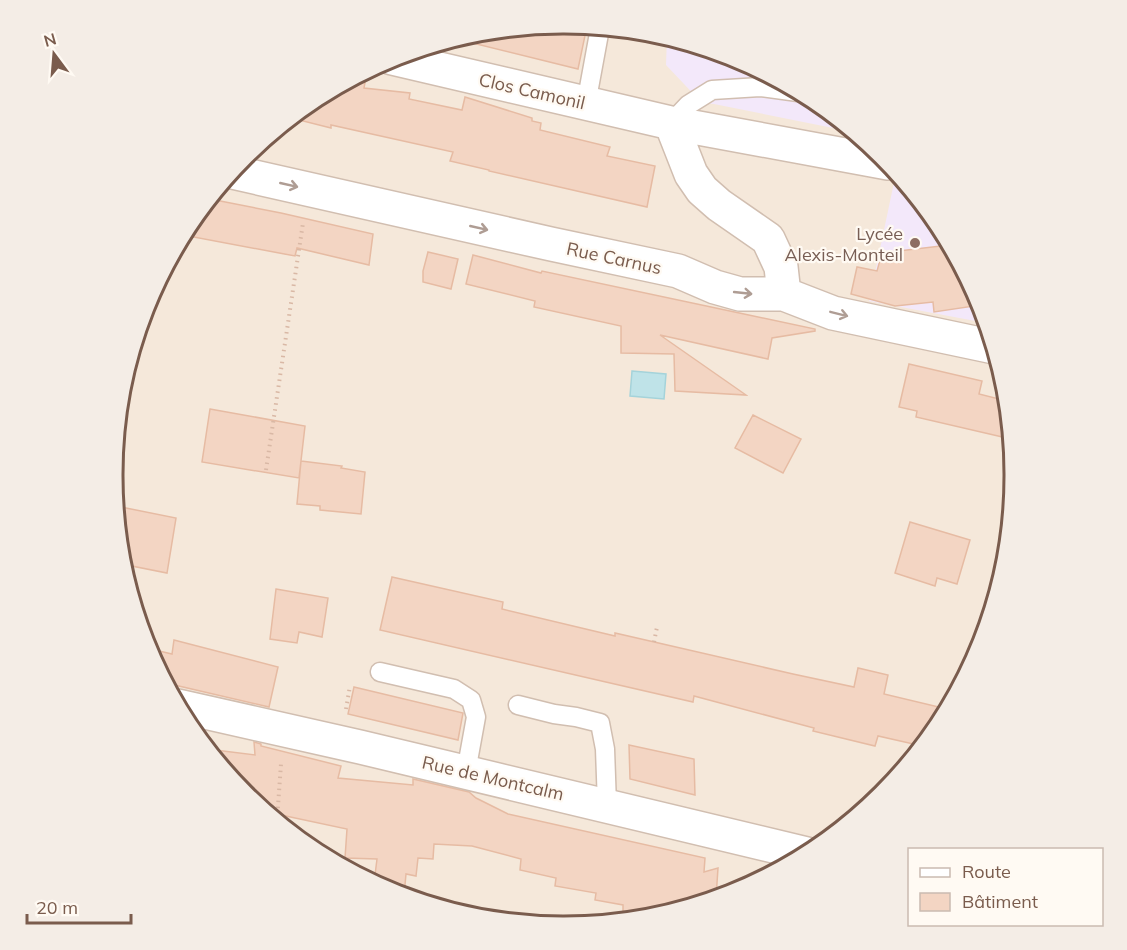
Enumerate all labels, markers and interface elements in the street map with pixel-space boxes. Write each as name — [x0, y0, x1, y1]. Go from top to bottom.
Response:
north arrow — [24, 24, 84, 84]
text: N — [41, 28, 58, 51]
street label: Clos Camonil — [477, 68, 587, 114]
one-way arrow — [279, 179, 298, 191]
place label: Lycée Alexis-Monteil — [784, 222, 903, 266]
one-way arrow — [469, 223, 488, 234]
marker: Lycée Alexis-Monteil — [908, 236, 922, 250]
street label: Rue Carnus — [564, 237, 664, 279]
one-way arrow — [733, 288, 752, 299]
one-way arrow — [829, 309, 848, 321]
street label: Rue de Montcalm — [420, 751, 566, 805]
legend — [908, 848, 1103, 926]
text: Route — [962, 860, 1011, 883]
scale bar — [27, 887, 130, 925]
text: Bâtiment — [962, 890, 1038, 913]
text: 20 m — [36, 896, 78, 919]

